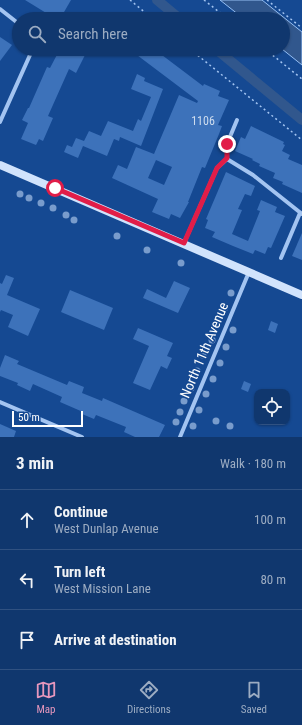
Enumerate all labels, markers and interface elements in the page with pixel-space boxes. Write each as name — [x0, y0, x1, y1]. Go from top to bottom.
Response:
search box — [12, 12, 290, 56]
icon: search — [26, 23, 48, 45]
text: Search here — [58, 25, 128, 43]
house number: 1106 — [191, 114, 215, 128]
route end — [218, 135, 236, 153]
route start — [46, 179, 64, 197]
street label: North 11th Avenue — [177, 299, 232, 400]
map controls — [254, 389, 290, 425]
button: locate — [254, 389, 290, 425]
scale bar — [12, 409, 83, 428]
text: 50 m — [18, 411, 40, 424]
text: 3 min — [16, 453, 54, 473]
text: Walk · 180 m — [220, 456, 286, 471]
text: Continue — [54, 503, 108, 521]
icon: ahead — [16, 509, 38, 531]
text: 100 m — [254, 512, 286, 527]
text: West Dunlap Avenue — [54, 521, 159, 536]
text: Turn left — [54, 563, 105, 581]
icon: left — [16, 569, 38, 591]
text: 80 m — [260, 572, 286, 587]
text: West Mission Lane — [54, 581, 151, 596]
icon: arrive — [16, 629, 38, 651]
text: Arrive at destination — [54, 631, 177, 649]
tab: Map — [35, 679, 57, 716]
tab: Directions — [127, 679, 171, 716]
tab: Saved — [241, 679, 267, 716]

